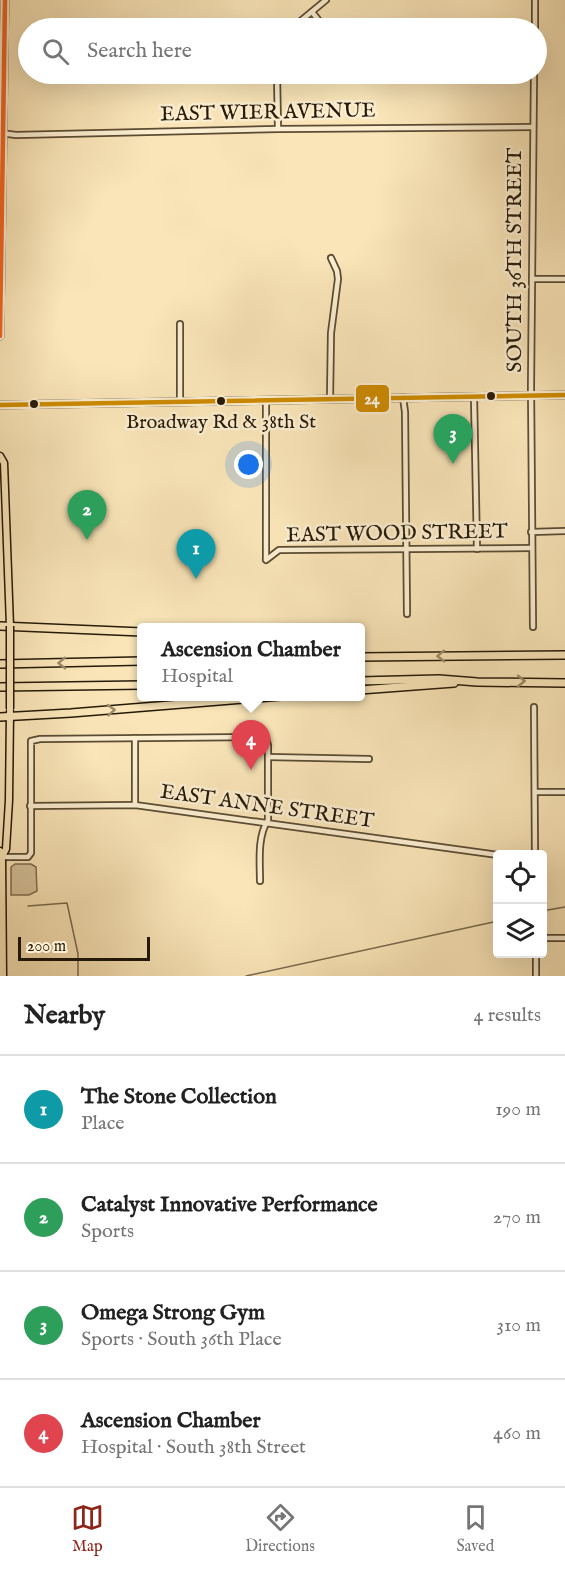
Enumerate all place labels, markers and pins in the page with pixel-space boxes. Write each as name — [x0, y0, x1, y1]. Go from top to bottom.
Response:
unlabelled marker — [485, 390, 497, 402]
marker: Broadway Rd & 38th St — [215, 395, 227, 407]
unlabelled marker — [28, 398, 40, 410]
place label: Broadway Rd & 38th St — [126, 410, 316, 435]
pin: 3 — [434, 414, 472, 464]
pin: 2 — [68, 490, 106, 540]
pin: 1 — [176, 530, 216, 579]
pin: 4 — [232, 720, 270, 770]

